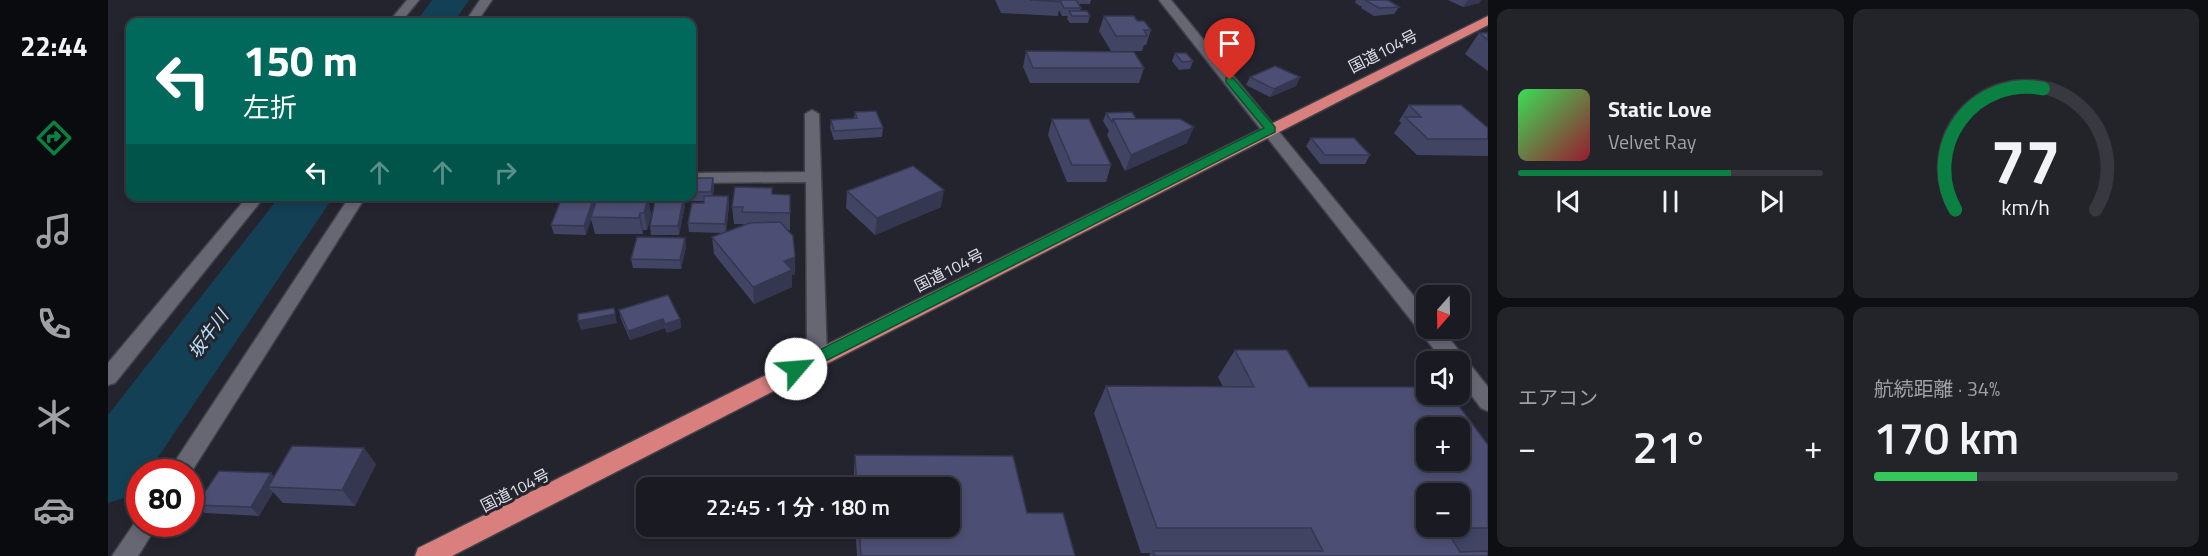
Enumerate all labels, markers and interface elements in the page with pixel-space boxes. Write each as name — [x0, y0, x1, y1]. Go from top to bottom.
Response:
pin — [1204, 18, 1255, 80]
street label: 国道104号 — [1344, 23, 1422, 79]
text: 22:44 — [20, 25, 88, 66]
icon: arrive — [1213, 27, 1246, 60]
text: 150 m — [243, 28, 358, 92]
icon: left — [144, 42, 222, 120]
text: 左折 — [243, 86, 297, 127]
text: Static Love — [1608, 92, 1711, 126]
text: 77 — [1991, 114, 2061, 209]
icon: directions — [33, 117, 75, 159]
text: Velvet Ray — [1608, 126, 1697, 157]
icon: left — [300, 156, 333, 189]
icon: ahead — [363, 156, 396, 189]
icon: ahead — [426, 156, 459, 189]
icon: right — [489, 156, 522, 189]
icon: previous — [1552, 185, 1585, 218]
icon: pause — [1654, 185, 1687, 218]
icon: next — [1755, 185, 1788, 218]
text: km/h — [2001, 192, 2050, 224]
icon: music — [33, 210, 75, 252]
street label: 国道104号 — [910, 242, 988, 298]
north arrow — [1416, 285, 1470, 339]
map controls — [1416, 285, 1470, 537]
icon: phone — [33, 303, 75, 345]
water label: 坂牛川 — [181, 303, 236, 364]
position arrow — [764, 337, 828, 401]
button: sound — [1416, 351, 1470, 405]
text: 航続距離 · 34% — [1874, 373, 2000, 404]
text: エアコン — [1518, 382, 1598, 413]
icon: climate — [33, 396, 75, 438]
text: 170 km — [1874, 403, 2019, 471]
text: 21° — [1632, 412, 1708, 480]
button: + — [1416, 417, 1470, 471]
text: − — [1518, 422, 1536, 472]
text: + — [1804, 422, 1822, 472]
speed limit sign: 80 — [126, 459, 204, 537]
street label: 国道104号 — [476, 462, 554, 518]
button: − — [1416, 483, 1470, 537]
icon: car — [33, 489, 75, 531]
text: 22:45 · 1 分 · 180 m — [706, 490, 890, 524]

